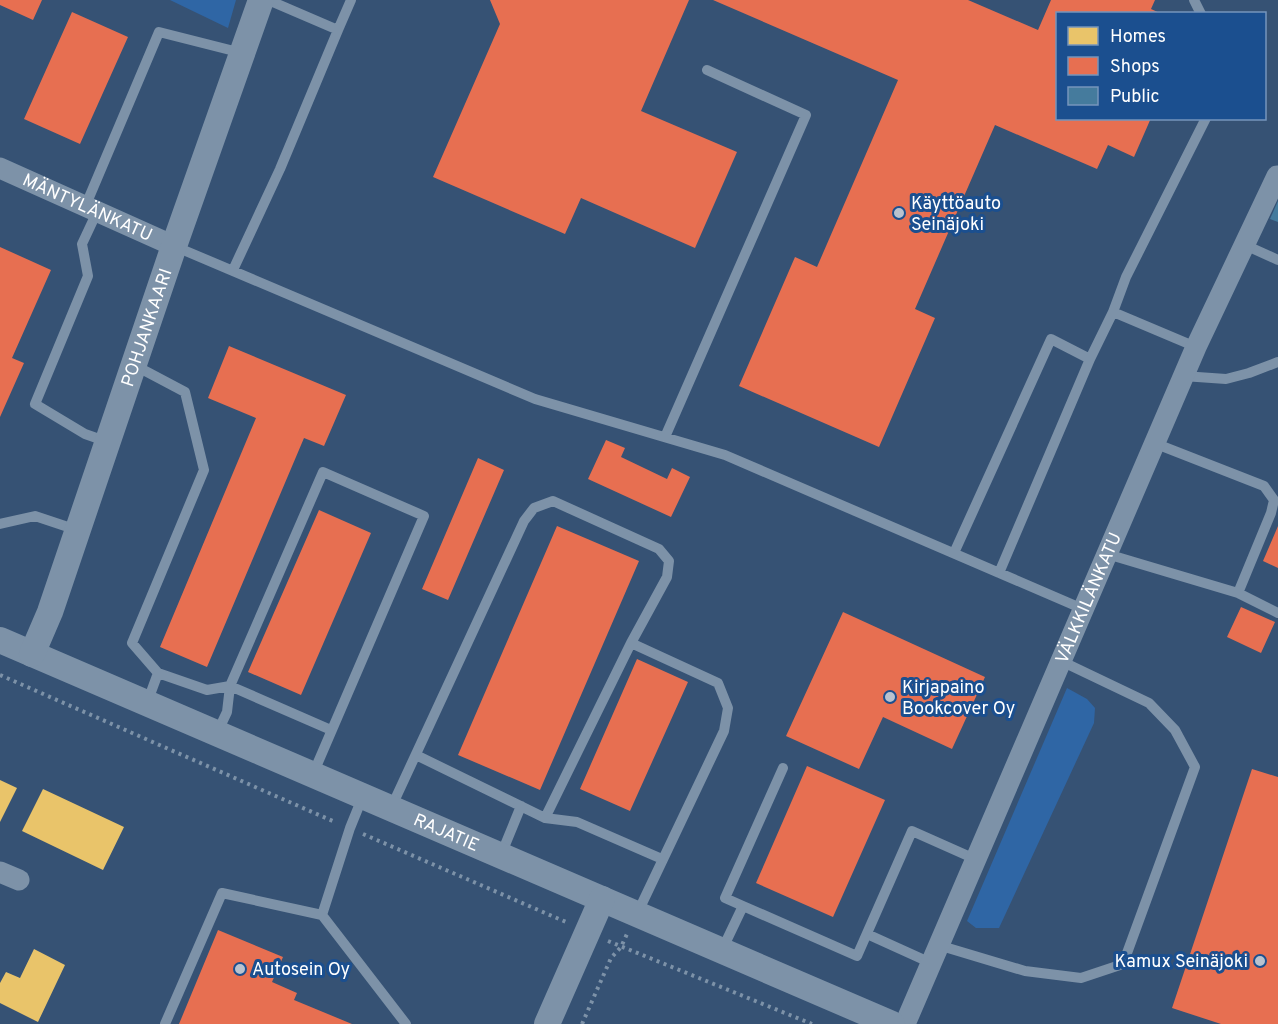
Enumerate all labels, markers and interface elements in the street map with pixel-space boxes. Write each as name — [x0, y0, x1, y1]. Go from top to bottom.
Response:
legend — [1056, 12, 1266, 120]
text: Homes — [1110, 26, 1166, 49]
text: Shops — [1110, 56, 1160, 79]
text: Public — [1110, 86, 1160, 109]
street label: MÄNTYLÄNKATU — [18, 170, 156, 248]
place label: Käyttöauto Seinäjoki — [911, 193, 1001, 237]
marker: Käyttöauto Seinäjoki — [892, 206, 906, 220]
street label: POHJANKAARI — [117, 266, 179, 390]
street label: VÄLKKILÄNKATU — [1051, 529, 1128, 667]
place label: Kirjapaino Bookcover Oy — [902, 677, 1015, 721]
marker: Kirjapaino Bookcover Oy — [883, 690, 897, 704]
street label: RAJATIE — [409, 809, 482, 858]
place label: Kamux Seinäjoki — [1115, 951, 1248, 974]
marker: Kamux Seinäjoki — [1253, 954, 1267, 968]
place label: Autosein Oy — [252, 959, 350, 982]
marker: Autosein Oy — [233, 962, 247, 976]

